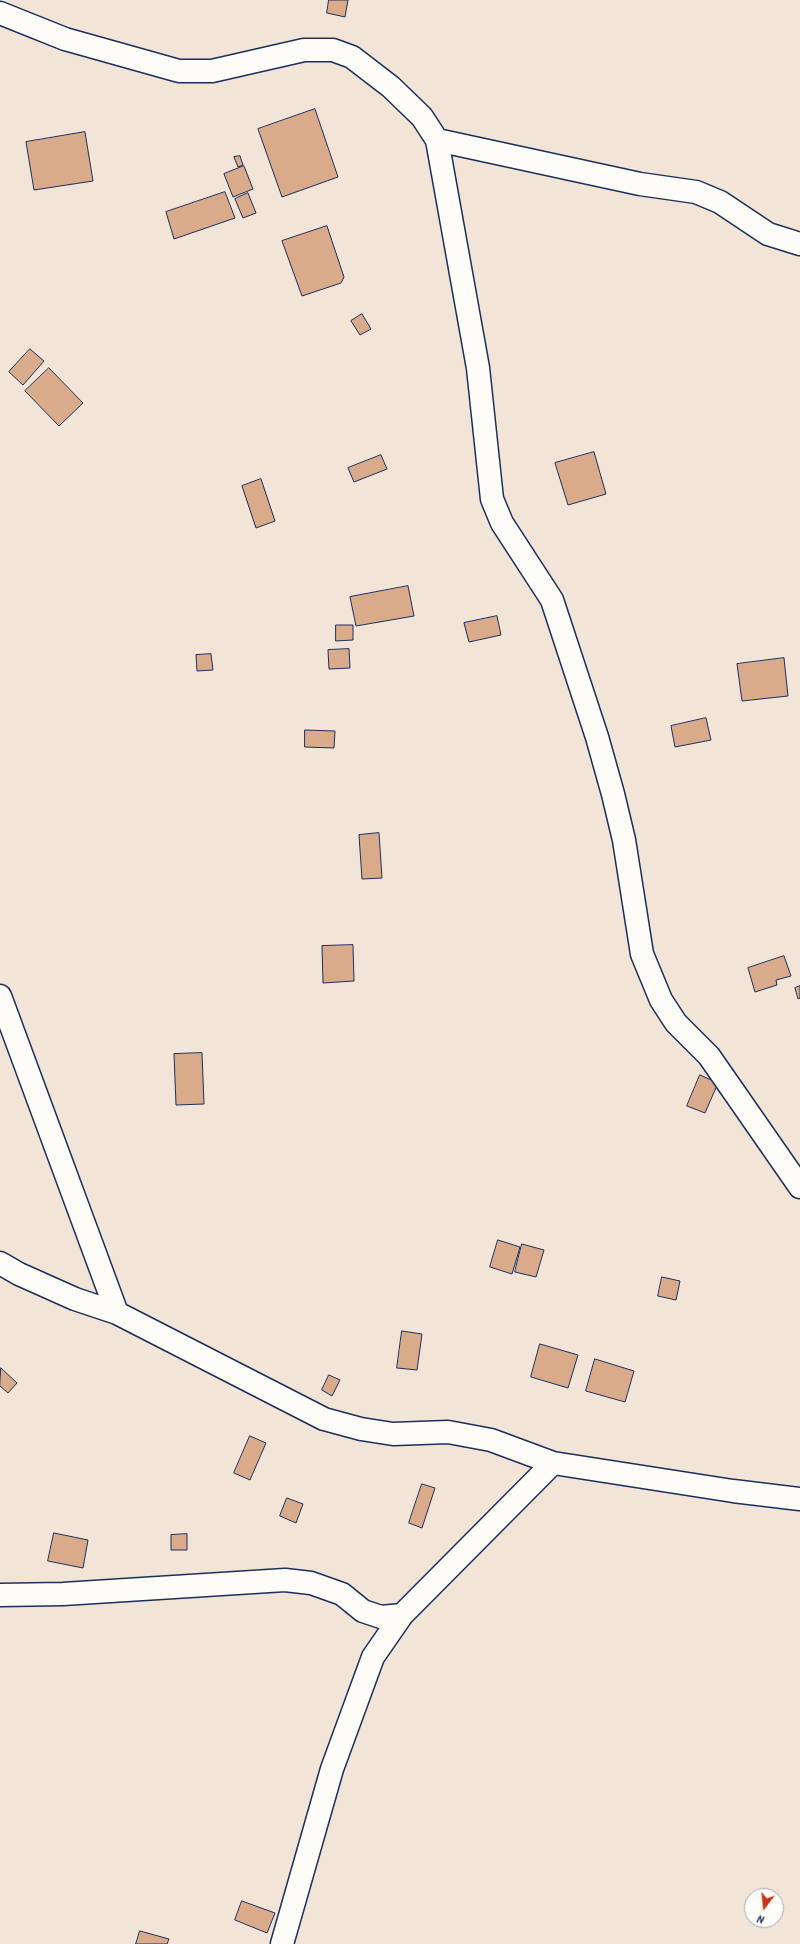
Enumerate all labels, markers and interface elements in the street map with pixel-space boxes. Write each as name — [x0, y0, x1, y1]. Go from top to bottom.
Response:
north arrow — [744, 1888, 784, 1928]
text: N — [755, 1909, 767, 1928]

